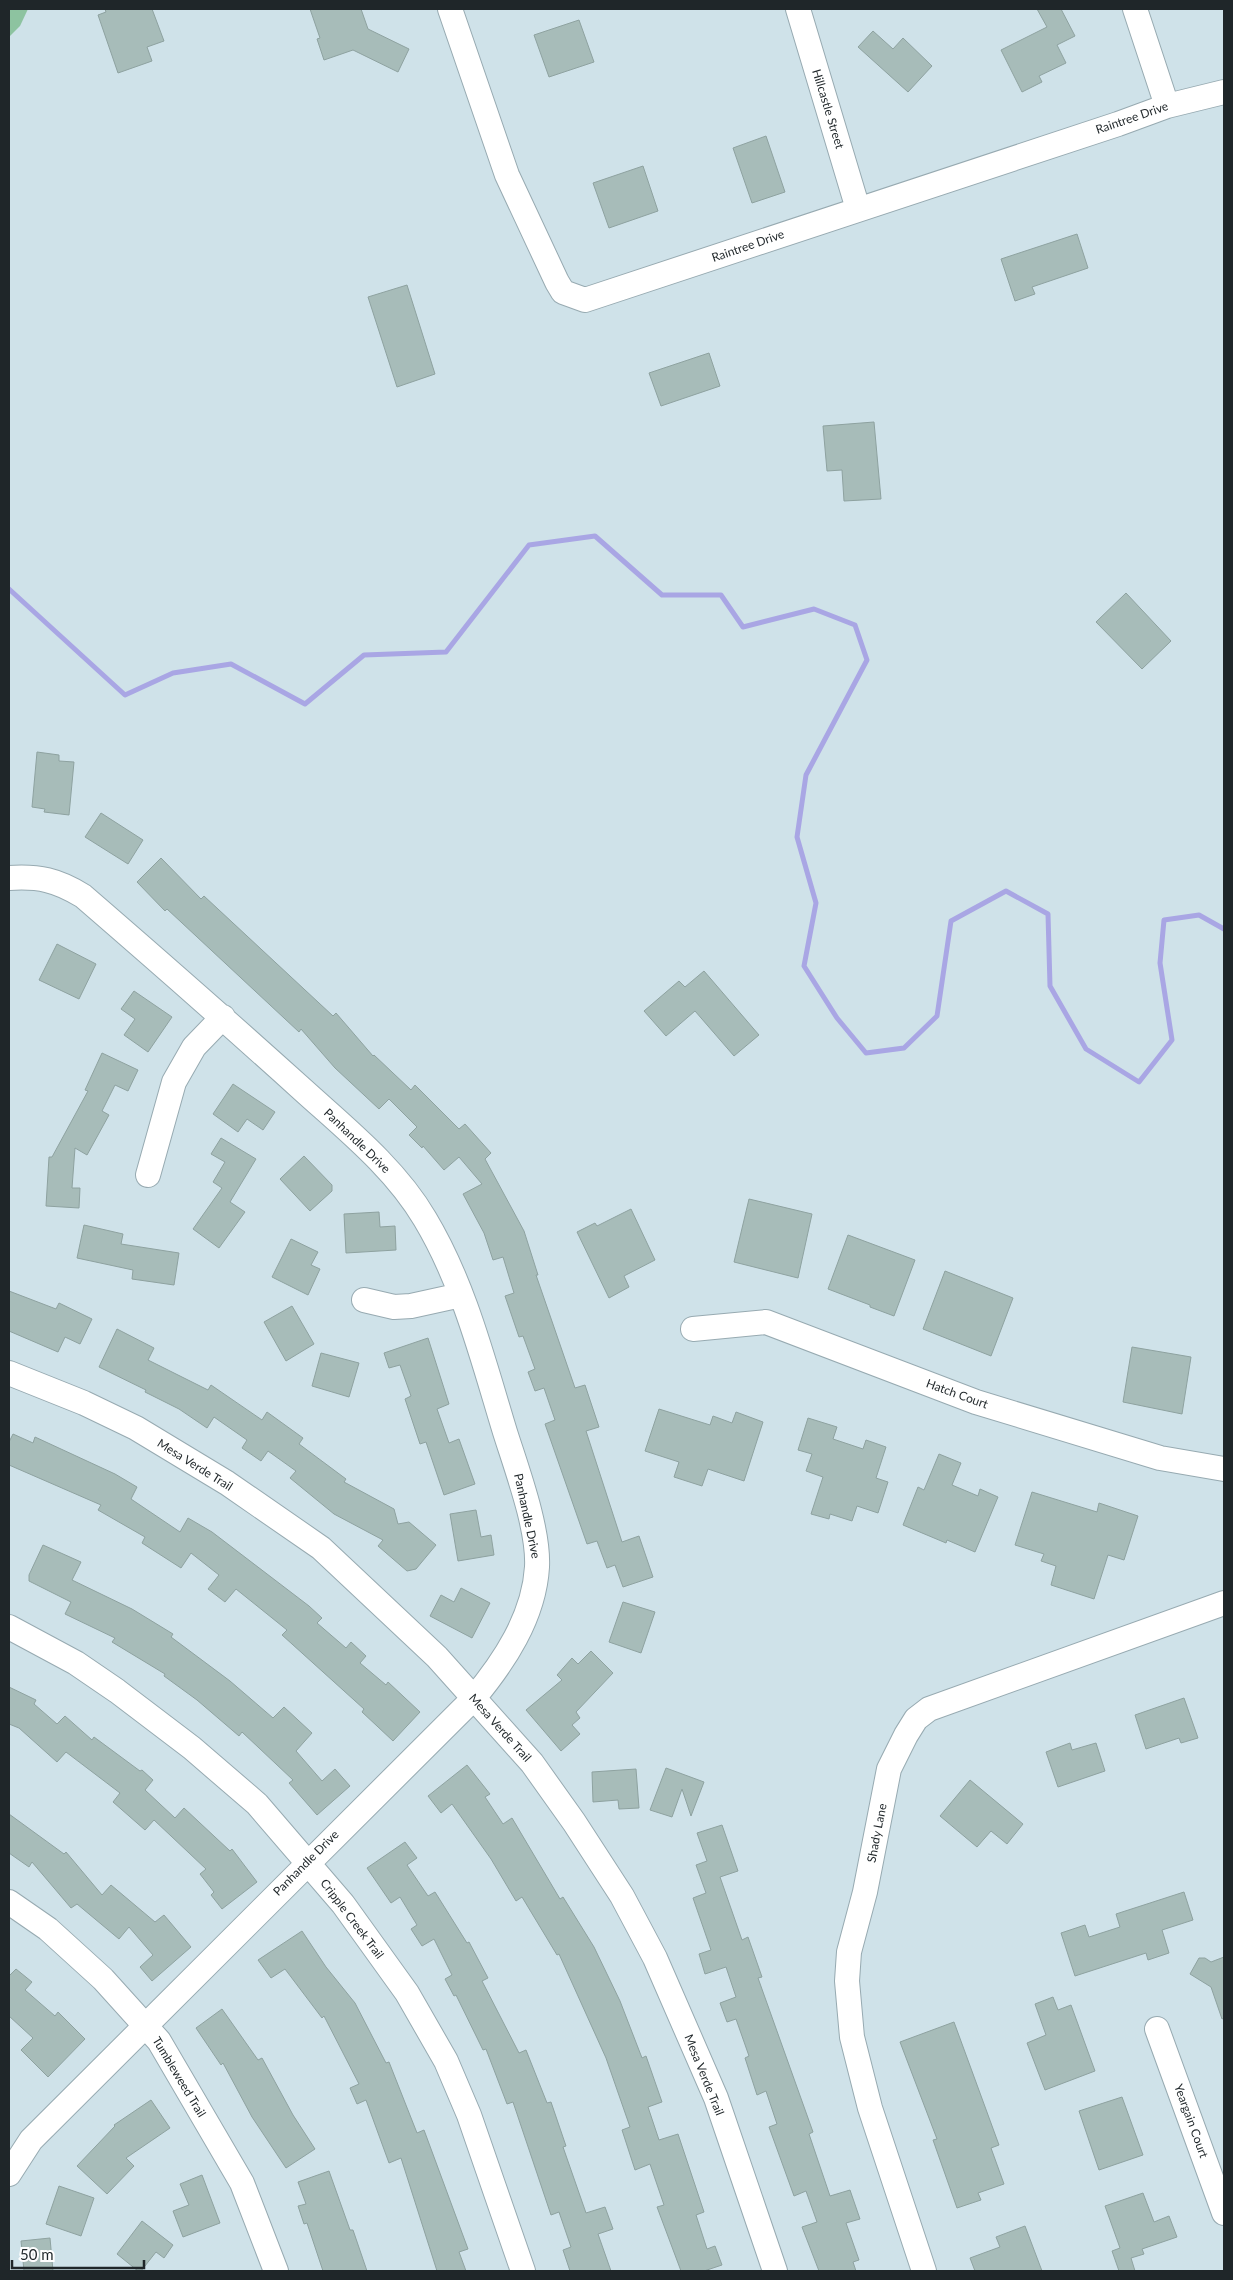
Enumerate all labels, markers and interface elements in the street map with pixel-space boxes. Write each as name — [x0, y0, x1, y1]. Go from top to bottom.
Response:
street label: Hillcastle Street — [809, 67, 848, 151]
street label: Raintree Drive — [1094, 98, 1170, 137]
street label: Raintree Drive — [710, 226, 786, 265]
street label: Panhandle Drive — [321, 1105, 394, 1176]
street label: Hatch Court — [924, 1375, 991, 1412]
street label: Mesa Verde Trail — [155, 1435, 236, 1494]
street label: Panhandle Drive — [511, 1472, 544, 1560]
street label: Mesa Verde Trail — [466, 1691, 535, 1765]
street label: Shady Lane — [863, 1802, 890, 1864]
street label: Panhandle Drive — [270, 1827, 342, 1899]
street label: Cripple Creek Trail — [317, 1876, 387, 1962]
street label: Mesa Verde Trail — [681, 2032, 728, 2118]
street label: Tumbleweed Trail — [149, 2034, 209, 2120]
street label: Yeargain Court — [1171, 2082, 1212, 2161]
scale bar — [12, 2238, 145, 2270]
text: 50 m — [20, 2245, 54, 2263]

